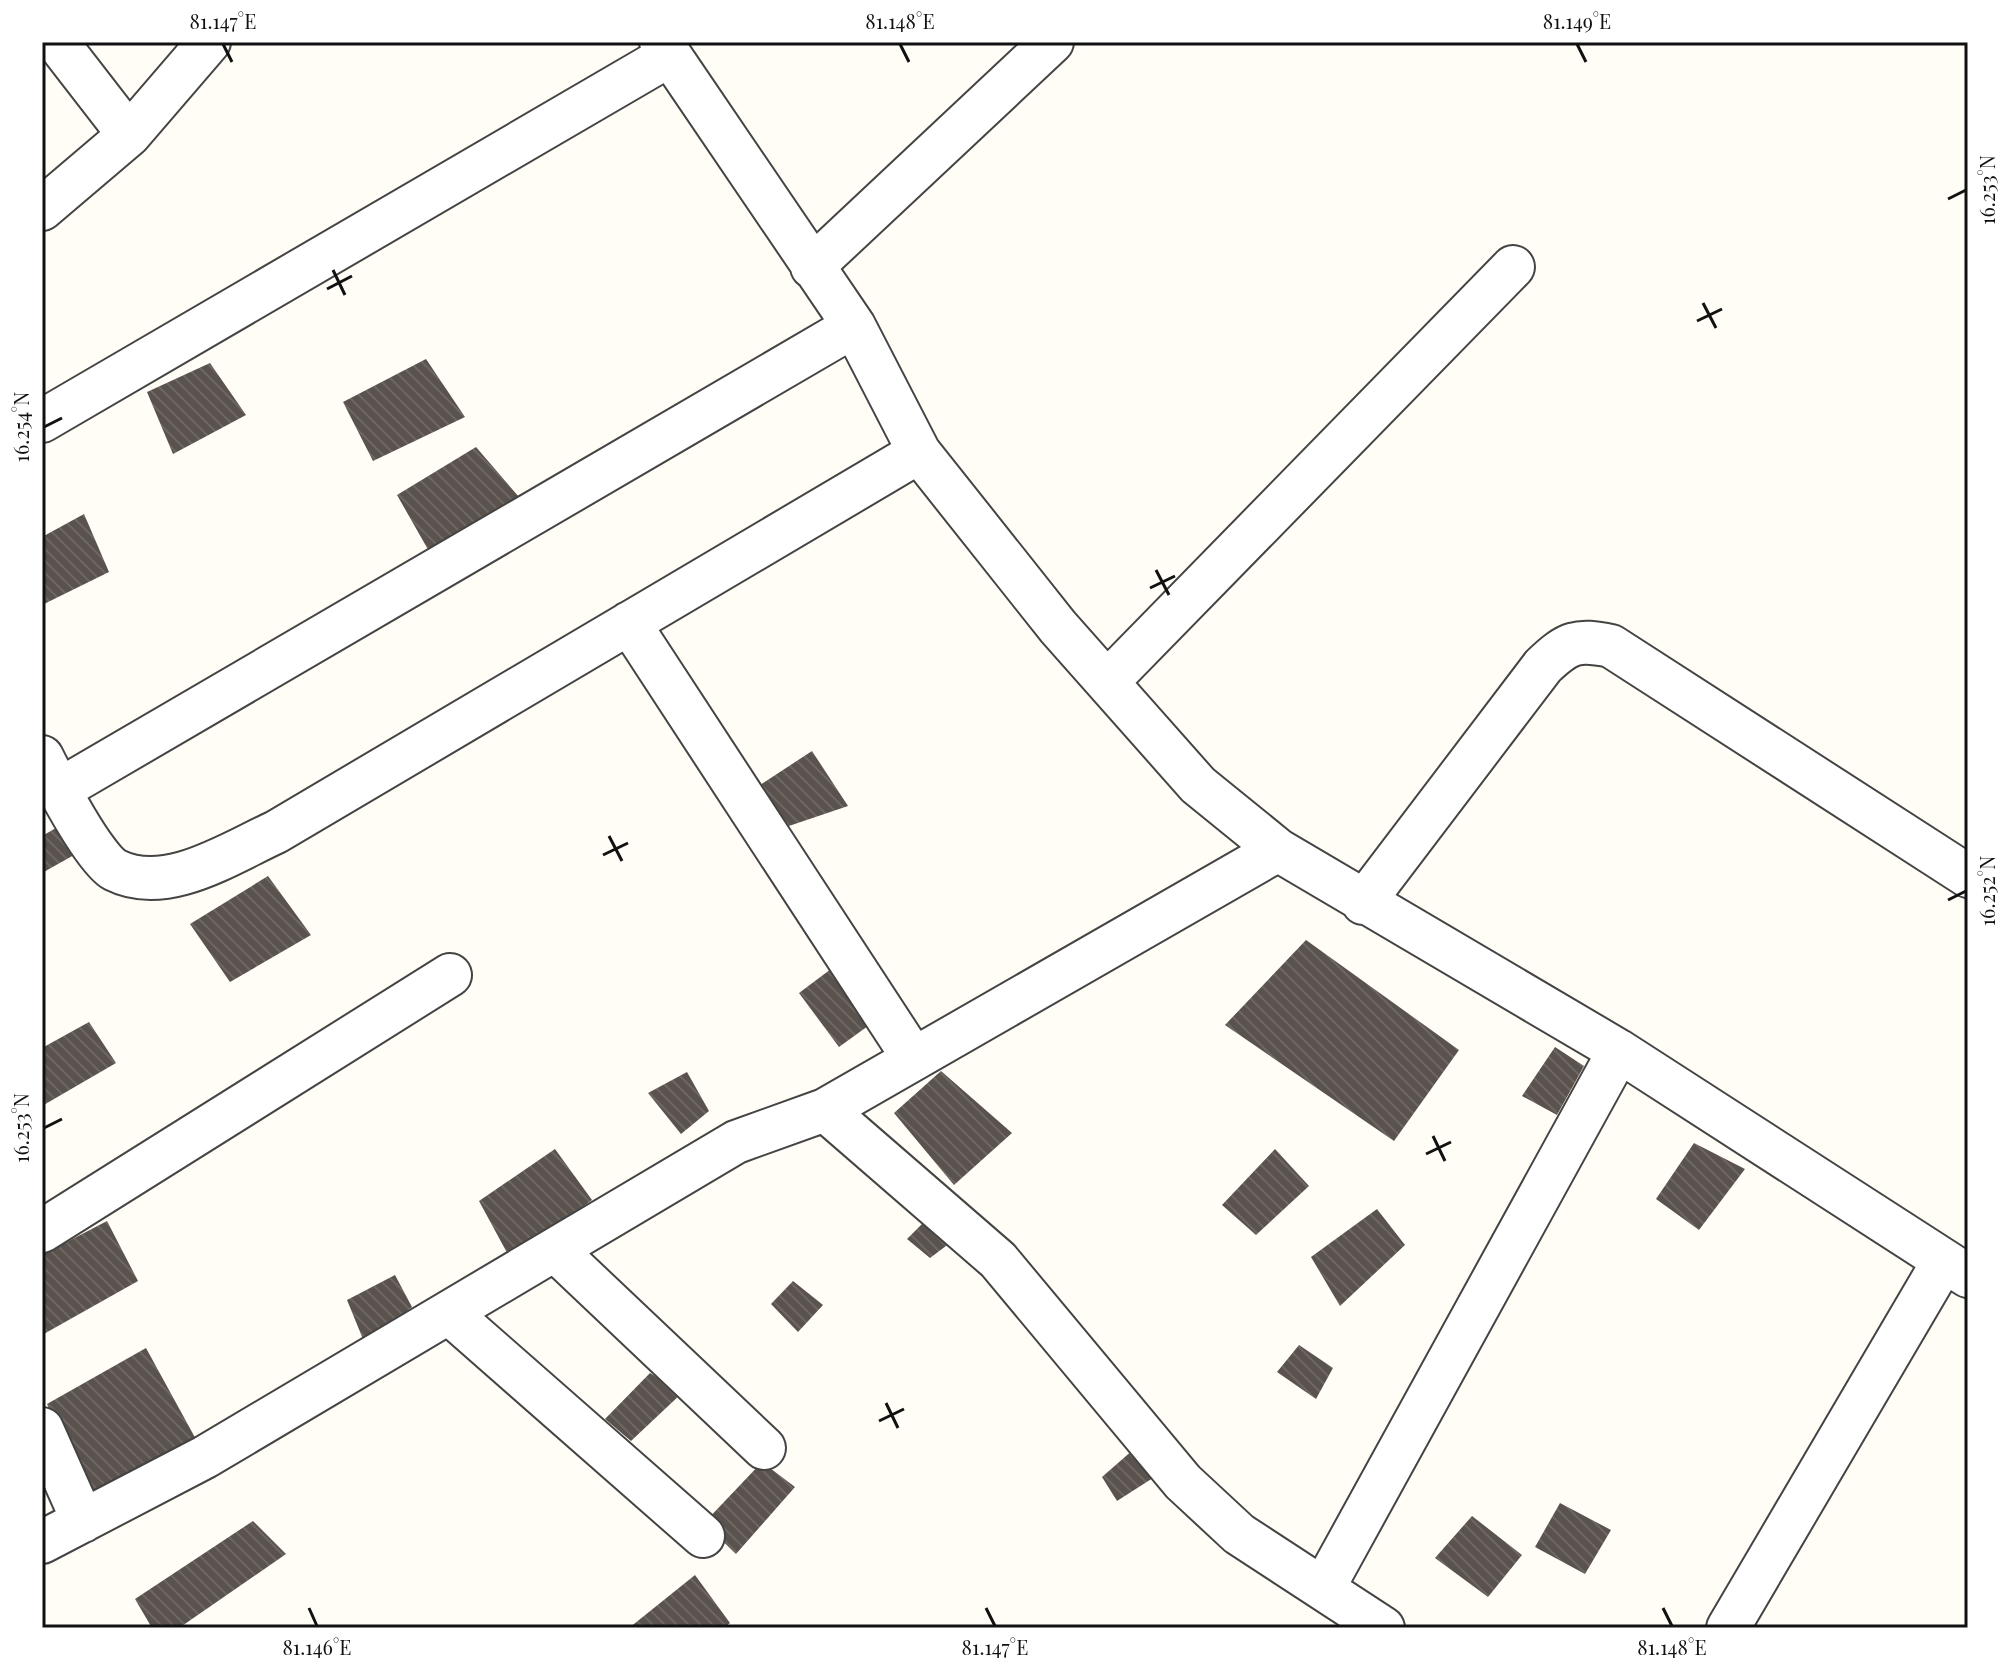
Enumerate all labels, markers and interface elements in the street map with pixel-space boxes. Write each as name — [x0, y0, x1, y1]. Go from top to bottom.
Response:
text: 81.147°E — [190, 7, 256, 34]
text: 81.148°E — [865, 7, 935, 34]
text: 81.149°E — [1543, 7, 1611, 34]
text: 16.253°N — [1973, 155, 2000, 225]
text: 16.254°N — [7, 392, 34, 462]
text: 16.252°N — [1973, 856, 2000, 926]
text: 16.253°N — [7, 1093, 34, 1163]
text: 81.146°E — [282, 1633, 352, 1660]
text: 81.147°E — [962, 1633, 1028, 1660]
text: 81.148°E — [1637, 1633, 1707, 1660]

